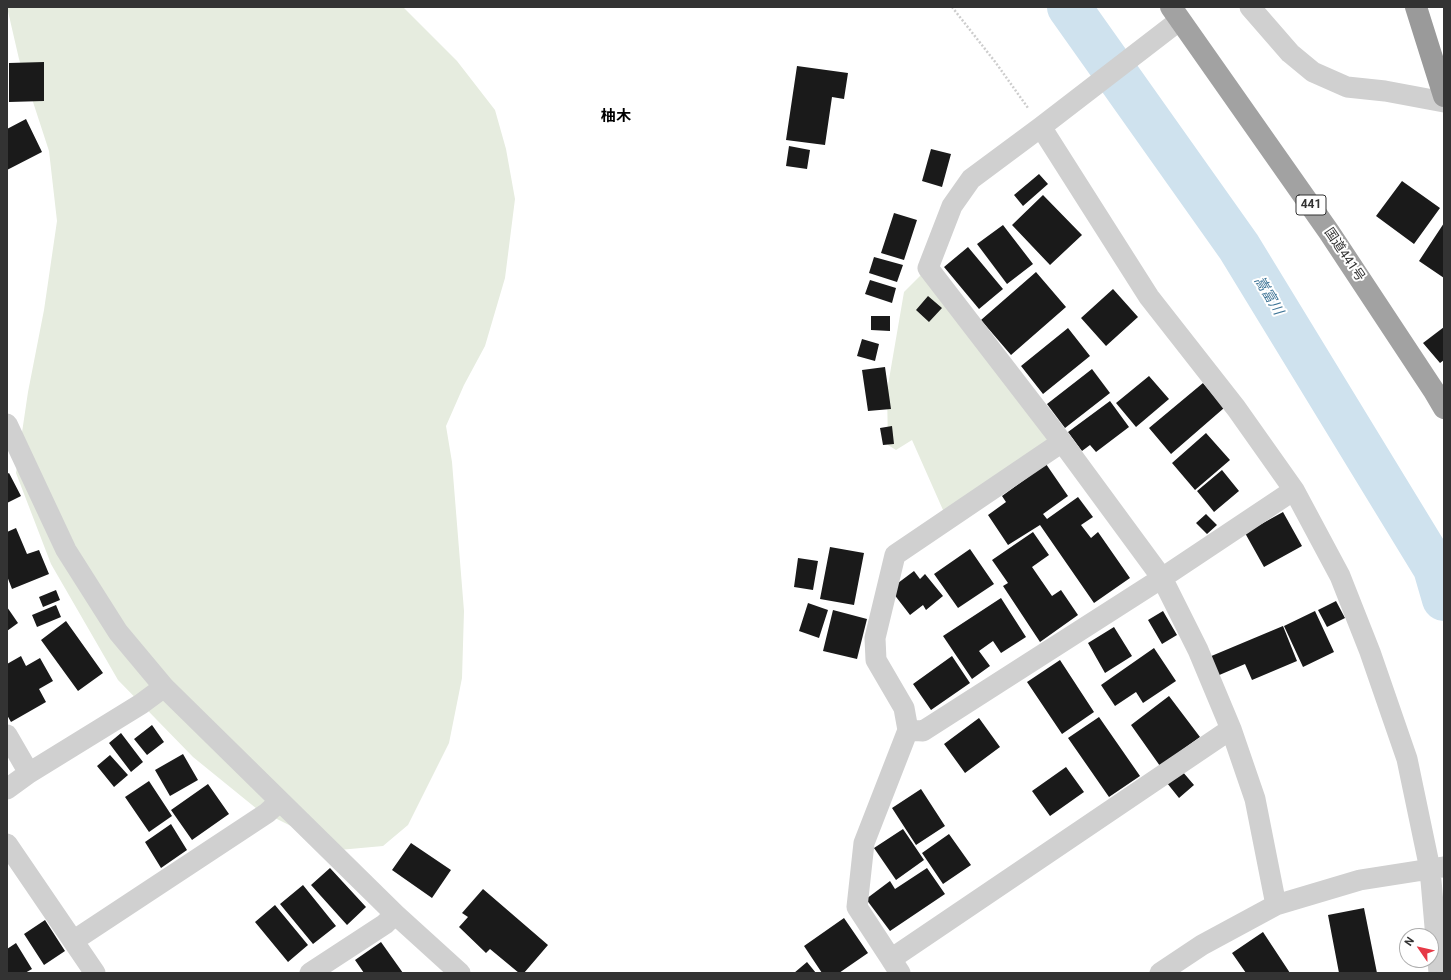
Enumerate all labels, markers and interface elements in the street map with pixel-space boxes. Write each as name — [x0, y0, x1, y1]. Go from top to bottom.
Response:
district label: 柚木 — [601, 108, 631, 126]
road number: 441 — [1296, 195, 1326, 215]
street label: 国道441号 — [1321, 225, 1367, 285]
water label: 嵩富川 — [1250, 274, 1286, 318]
north arrow — [1399, 928, 1439, 968]
text: N — [1402, 935, 1417, 948]

